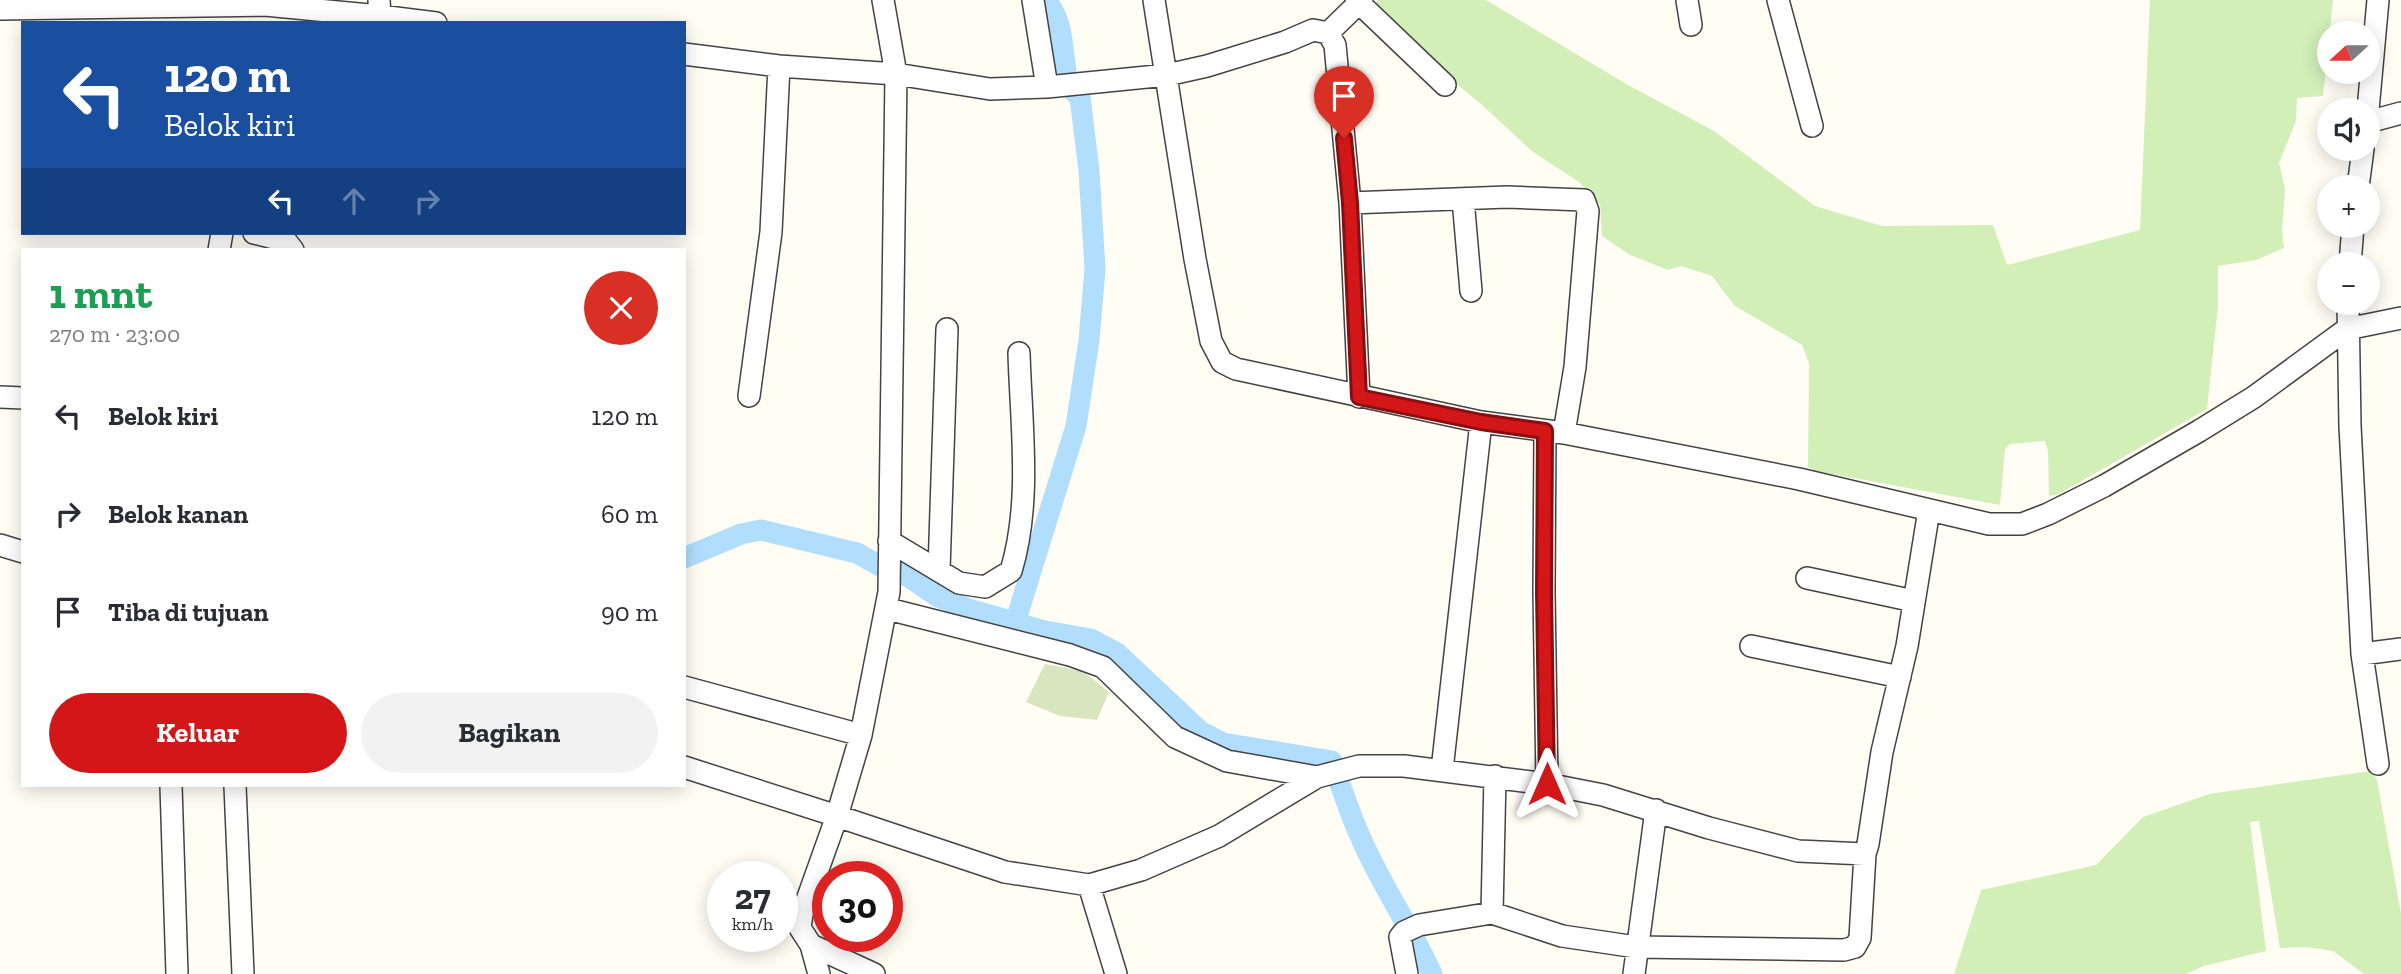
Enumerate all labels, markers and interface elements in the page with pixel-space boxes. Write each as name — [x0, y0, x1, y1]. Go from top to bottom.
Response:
north arrow — [2317, 21, 2380, 84]
map controls — [2317, 21, 2380, 315]
text: 120 m — [164, 46, 290, 105]
icon: left — [49, 49, 140, 140]
pin — [1314, 66, 1374, 138]
icon: arrive — [1325, 77, 1363, 115]
button: sound — [2317, 98, 2380, 161]
text: Belok kiri — [164, 106, 295, 144]
button: + — [2317, 175, 2380, 238]
icon: left — [262, 182, 300, 220]
icon: ahead — [335, 182, 373, 220]
icon: right — [408, 182, 446, 220]
button: − — [2317, 252, 2380, 315]
text: 1 mnt — [49, 268, 152, 319]
button: close — [584, 271, 658, 345]
text: 270 m · 23:00 — [49, 320, 180, 348]
icon: left — [49, 397, 87, 435]
text: Belok kiri — [108, 400, 218, 432]
text: 120 m — [591, 400, 658, 432]
icon: right — [49, 495, 87, 533]
text: Belok kanan — [108, 498, 249, 530]
text: 60 m — [601, 498, 658, 530]
icon: arrive — [49, 593, 87, 631]
text: Tiba di tujuan — [108, 596, 269, 628]
text: 90 m — [601, 596, 658, 628]
button: Keluar — [49, 693, 347, 773]
button: Bagikan — [361, 693, 658, 773]
position arrow — [1510, 747, 1584, 821]
speed limit sign: 30 — [812, 861, 903, 952]
text: 27 — [734, 876, 771, 918]
text: km/h — [732, 913, 773, 935]

